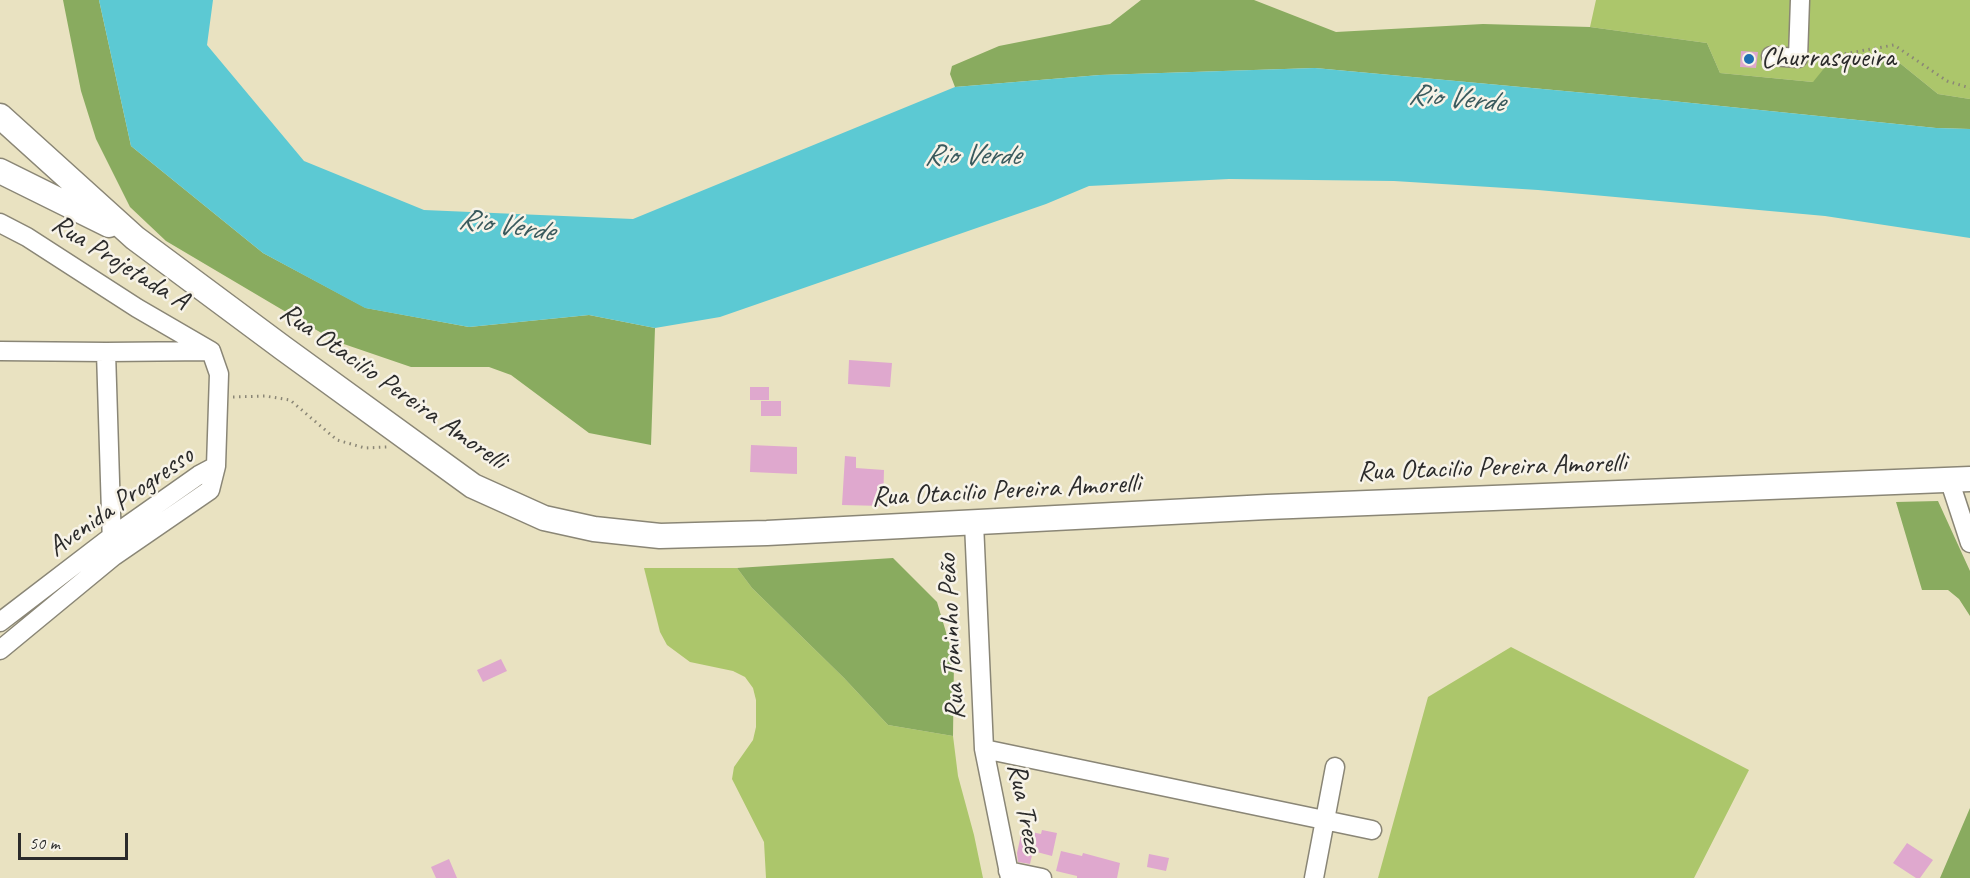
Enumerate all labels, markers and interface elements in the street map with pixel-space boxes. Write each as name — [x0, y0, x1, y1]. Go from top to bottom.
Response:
place label: Churrasqueira — [1761, 42, 1895, 76]
marker: Churrasqueira — [1742, 52, 1756, 66]
water label: Rio Verde — [1407, 77, 1505, 121]
water label: Rio Verde — [924, 138, 1020, 174]
water label: Rio Verde — [456, 202, 556, 250]
street label: Rua Projetada A — [45, 208, 195, 318]
street label: Rua Otacilio Pereira Amorelli — [273, 296, 513, 478]
street label: Avenida Progresso — [42, 439, 200, 565]
street label: Rua Otacilio Pereira Amorelli — [1357, 447, 1627, 489]
street label: Rua Otacilio Pereira Amorelli — [871, 467, 1141, 515]
street label: Rua Toninho Peão — [931, 553, 973, 721]
street label: Rua Treze — [999, 761, 1049, 855]
scale bar — [21, 821, 130, 859]
text: 50 m — [29, 832, 60, 854]

